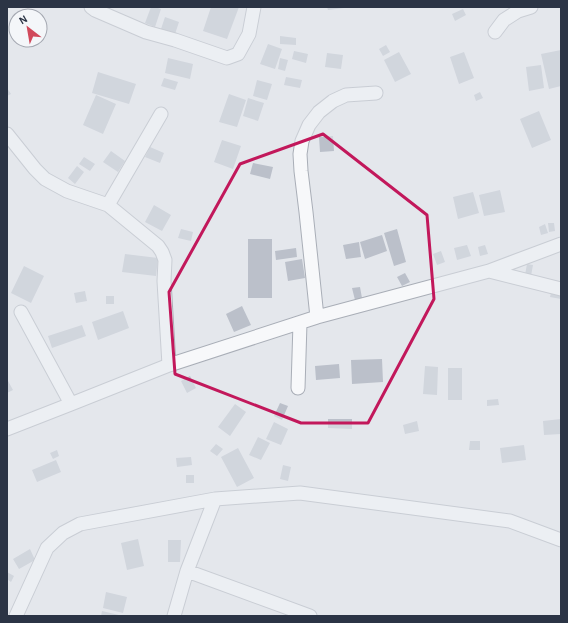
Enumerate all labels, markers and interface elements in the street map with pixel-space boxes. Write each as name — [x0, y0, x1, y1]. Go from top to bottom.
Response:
north arrow — [8, 8, 48, 48]
text: N — [17, 13, 29, 27]

